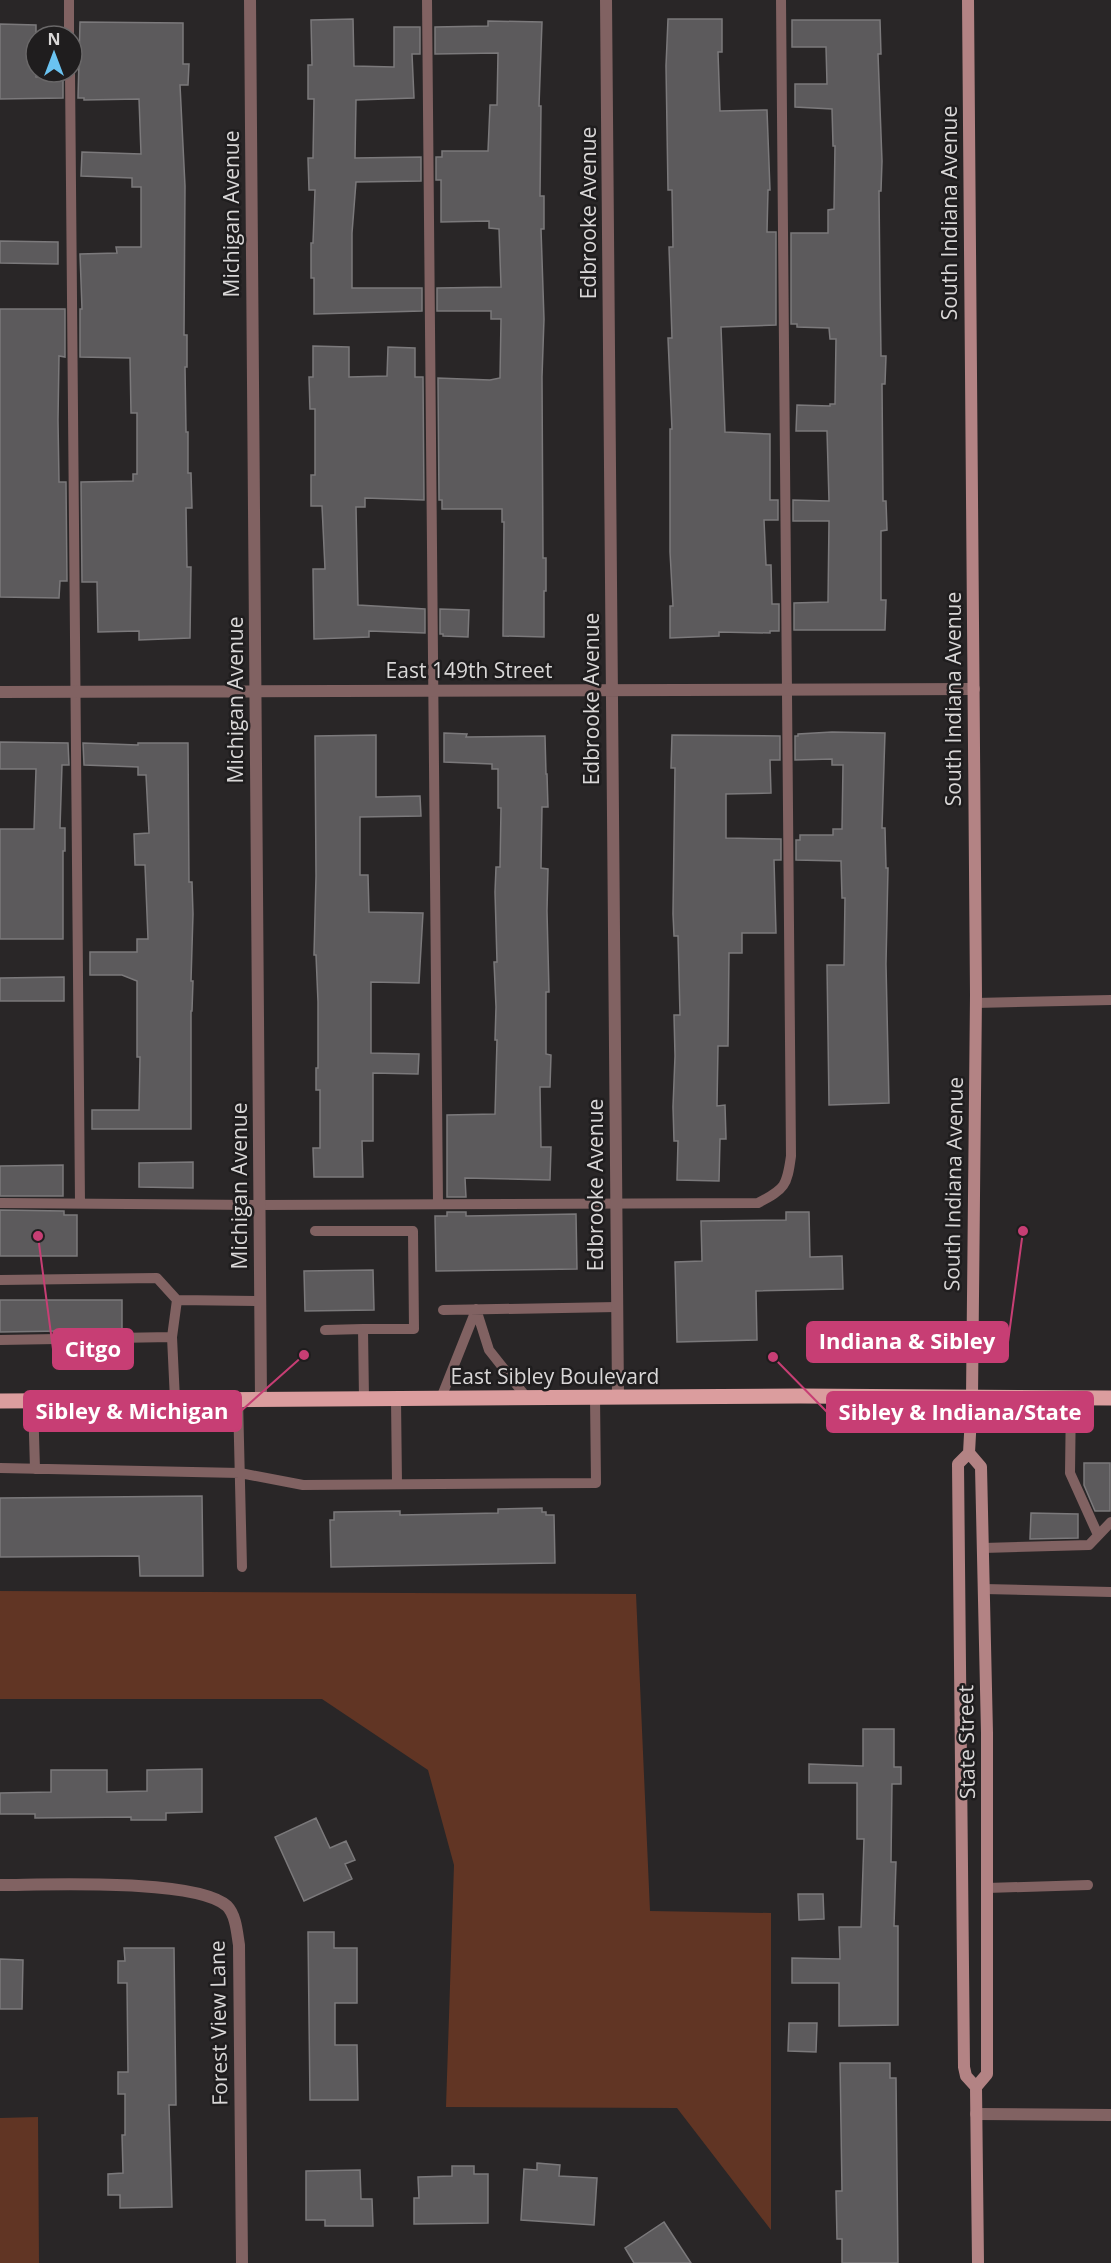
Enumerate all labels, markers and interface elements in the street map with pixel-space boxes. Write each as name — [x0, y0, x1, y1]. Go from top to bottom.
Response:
north arrow — [24, 24, 84, 84]
text: N — [47, 28, 61, 50]
street label: South Indiana Avenue — [935, 106, 963, 320]
street label: Edbrooke Avenue — [574, 127, 602, 299]
street label: Michigan Avenue — [217, 131, 245, 297]
street label: South Indiana Avenue — [939, 592, 967, 806]
street label: Edbrooke Avenue — [577, 613, 605, 785]
street label: Michigan Avenue — [221, 617, 249, 783]
street label: East 149th Street — [386, 656, 552, 684]
street label: South Indiana Avenue — [937, 1076, 969, 1291]
street label: Edbrooke Avenue — [581, 1099, 609, 1271]
street label: Michigan Avenue — [225, 1103, 253, 1269]
callout: Indiana & Sibley — [807, 1322, 1008, 1362]
text: Indiana & Sibley — [819, 1325, 996, 1355]
callout: Citgo — [53, 1329, 133, 1369]
text: Citgo — [65, 1333, 121, 1363]
street label: East Sibley Boulevard — [451, 1362, 659, 1390]
callout: Sibley & Michigan — [24, 1391, 241, 1431]
callout: Sibley & Indiana/State — [827, 1392, 1093, 1432]
text: Sibley & Michigan — [35, 1395, 229, 1425]
text: Sibley & Indiana/State — [839, 1396, 1081, 1426]
street label: State Street — [951, 1685, 981, 1799]
street label: Forest View Lane — [203, 1940, 233, 2106]

